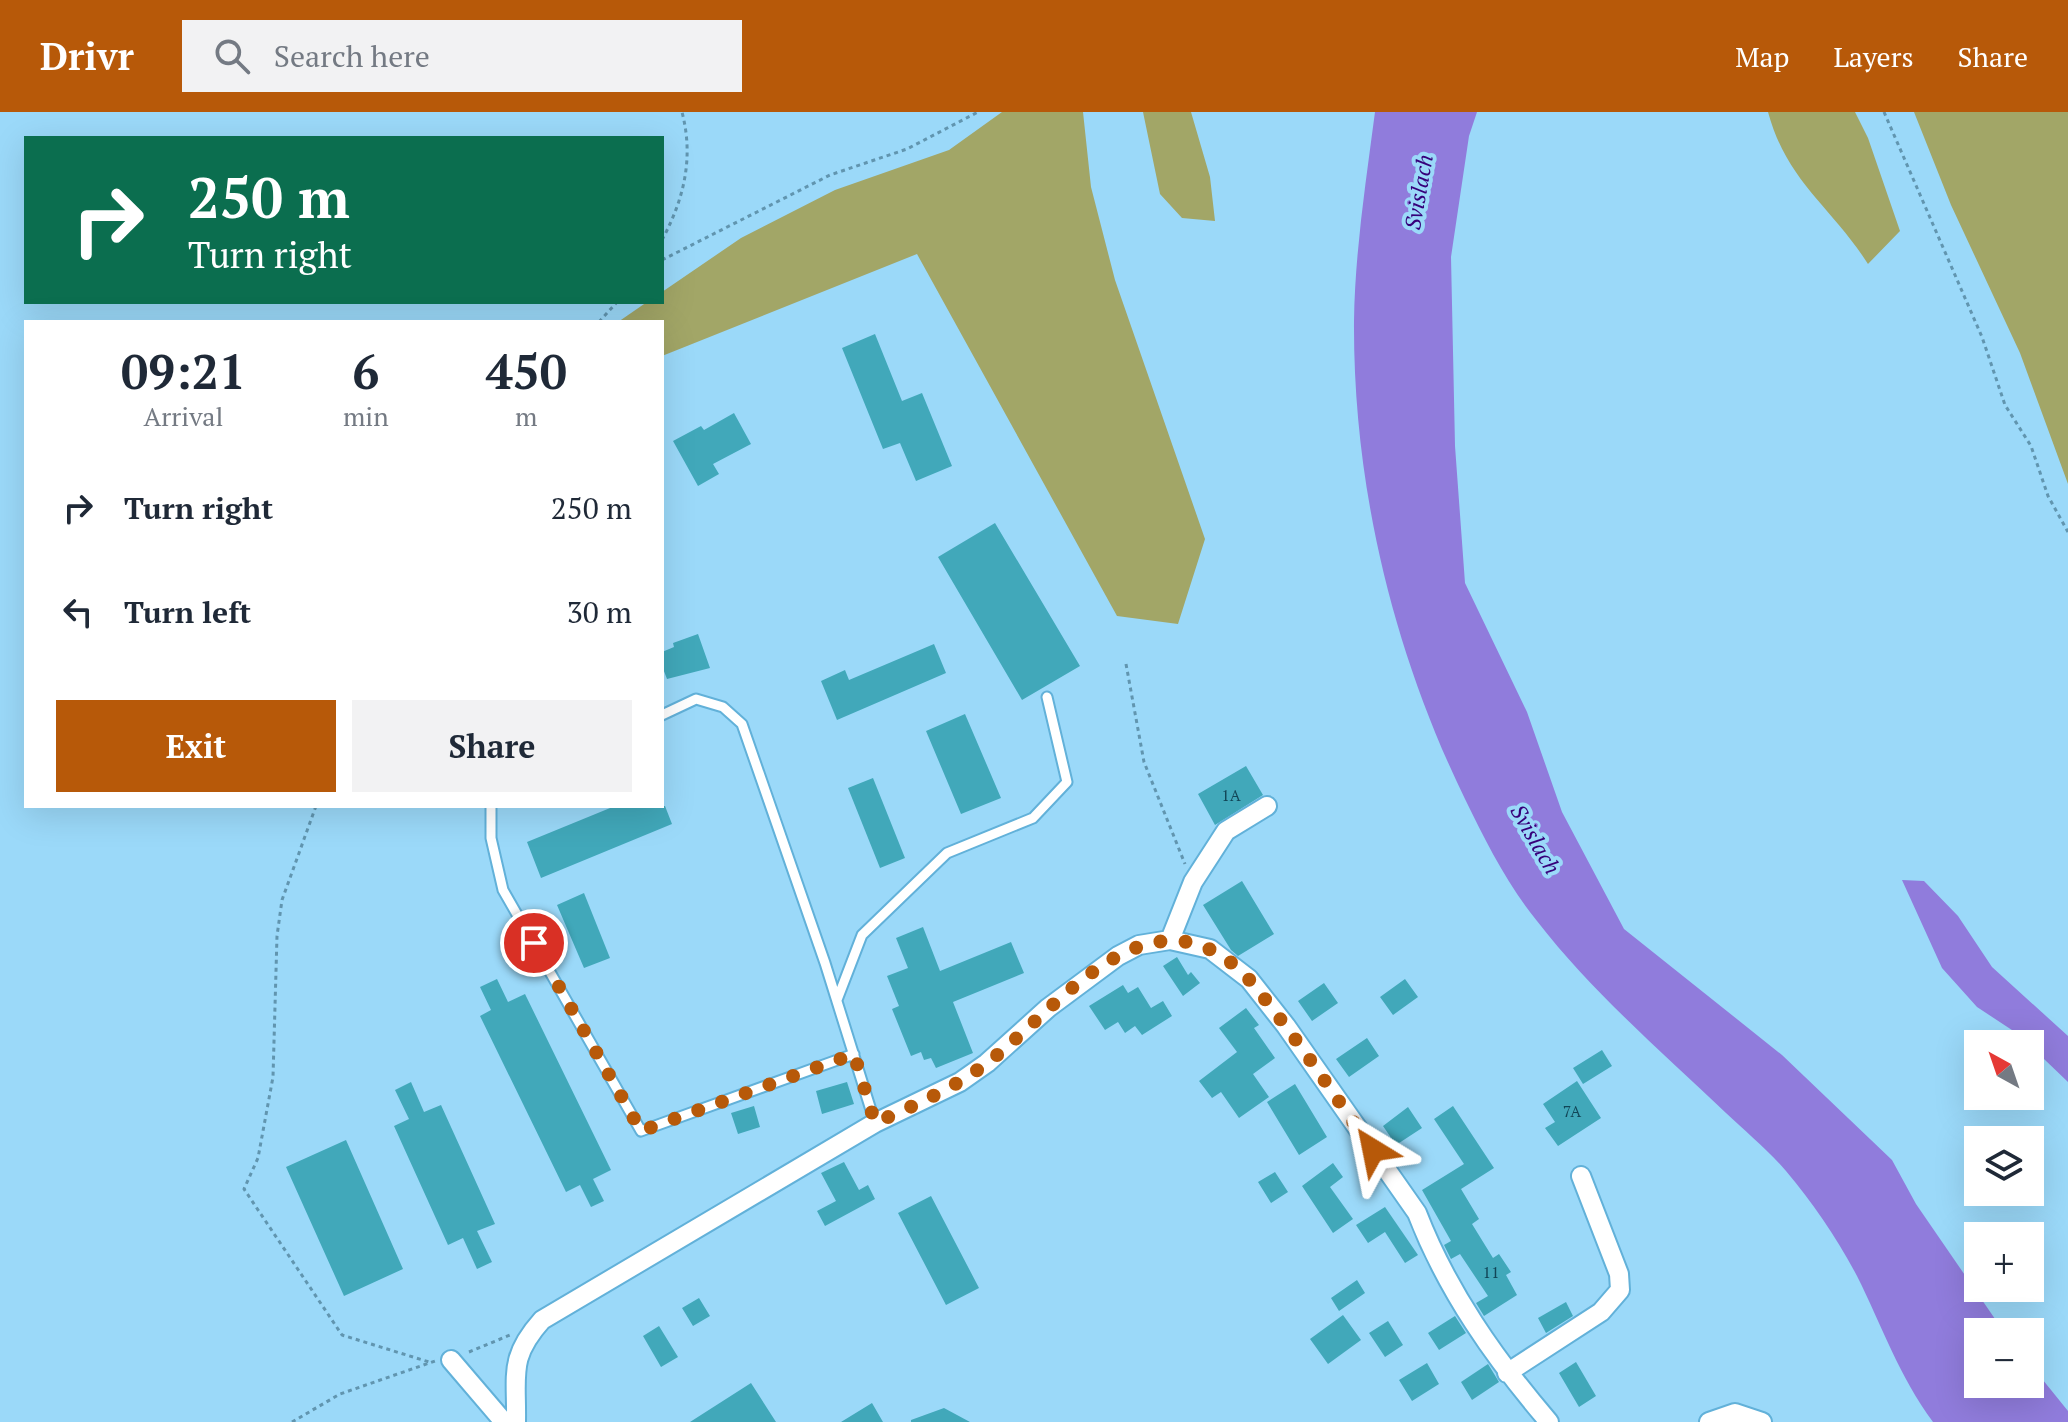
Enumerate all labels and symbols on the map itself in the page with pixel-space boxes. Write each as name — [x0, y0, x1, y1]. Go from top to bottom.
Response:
water label: Svislach — [1397, 152, 1439, 232]
house number: 1А — [1221, 784, 1241, 806]
water label: Svislach — [1504, 799, 1568, 879]
pin — [500, 909, 568, 977]
north arrow — [1964, 1030, 2044, 1110]
house number: 7А — [1563, 1100, 1581, 1122]
position arrow — [1331, 1108, 1415, 1192]
house number: 11 — [1482, 1261, 1500, 1283]

